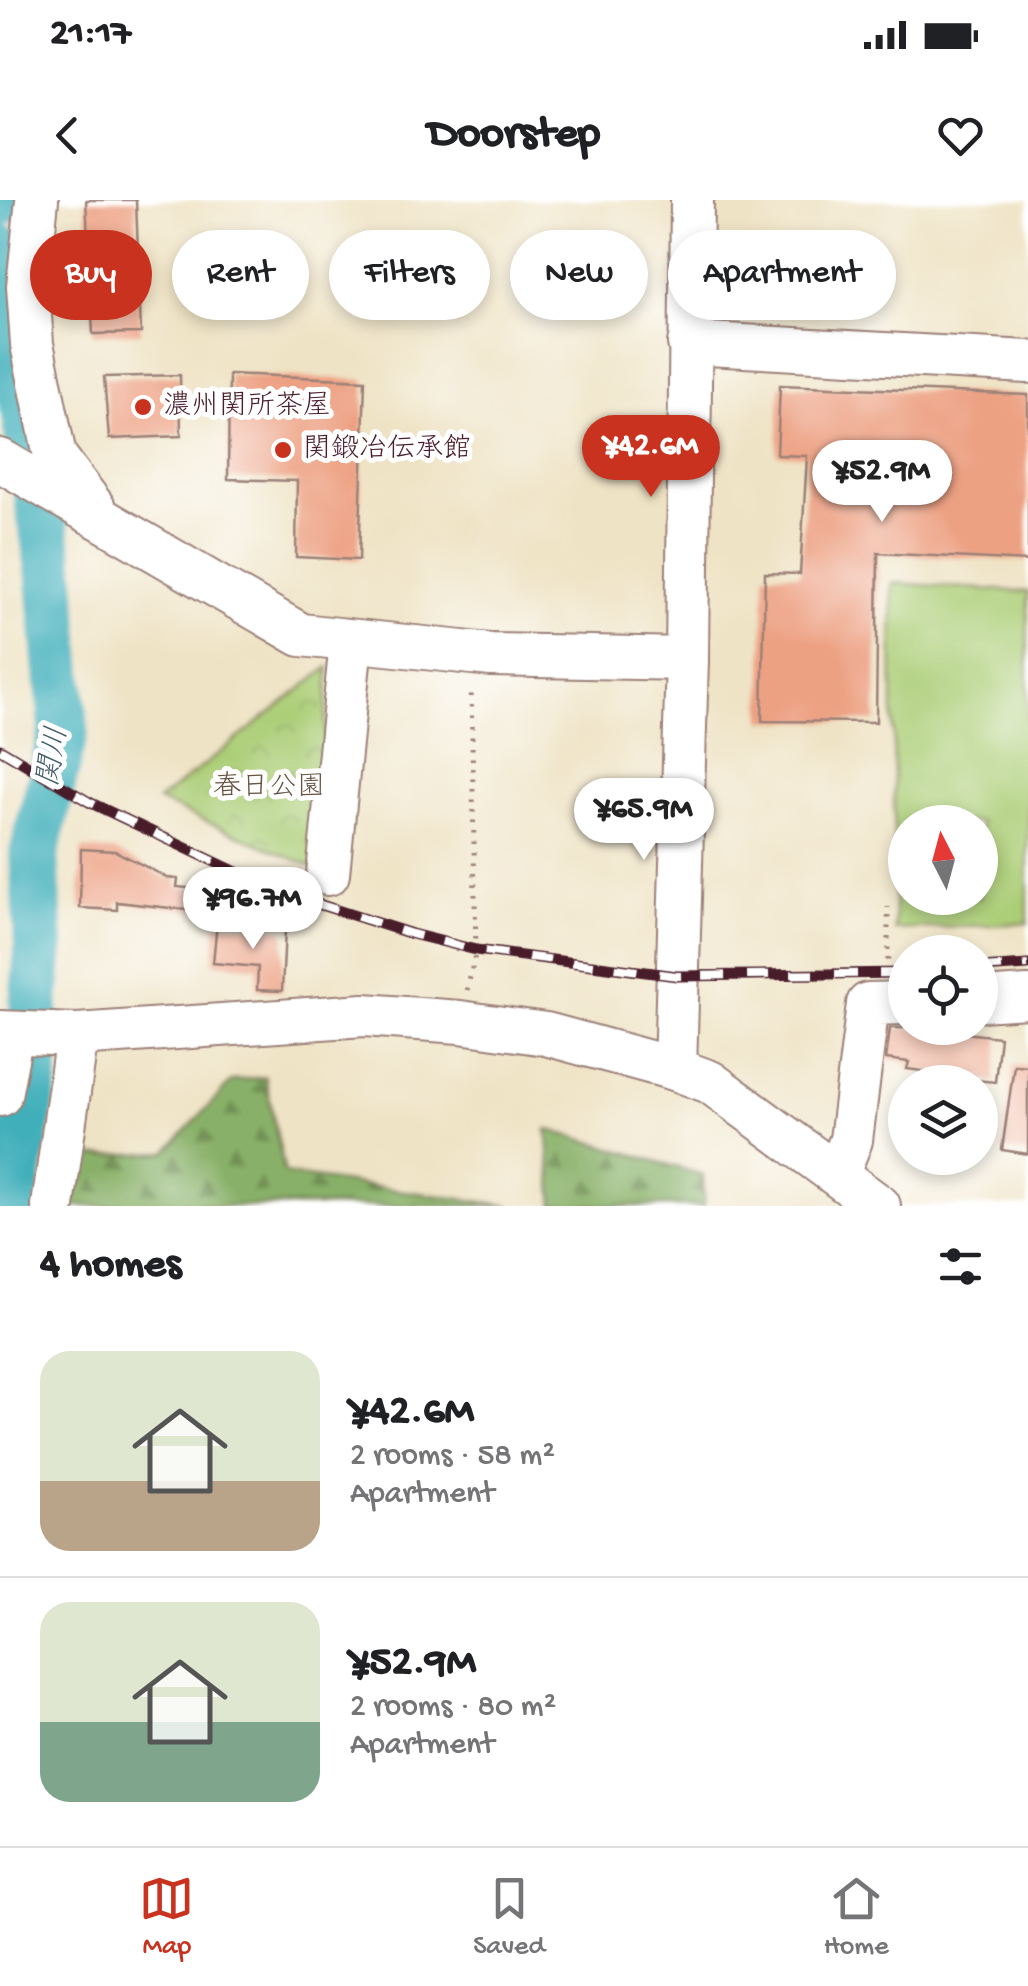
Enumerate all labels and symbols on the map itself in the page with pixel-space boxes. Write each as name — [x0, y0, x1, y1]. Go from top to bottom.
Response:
place label: 濃州関所茶屋 — [163, 390, 331, 424]
marker: 濃州関所茶屋 — [132, 396, 154, 418]
pin: ¥42.6M — [570, 415, 732, 500]
place label: 関鍛冶伝承館 — [303, 433, 471, 467]
marker: 関鍛冶伝承館 — [272, 439, 294, 461]
pin: ¥52.9M — [801, 440, 963, 525]
water label: 関川 — [33, 724, 77, 790]
park label: 春日公園 — [213, 770, 325, 805]
pin: ¥65.9M — [563, 778, 725, 863]
north arrow — [888, 805, 998, 915]
pin: ¥96.7M — [172, 867, 334, 952]

